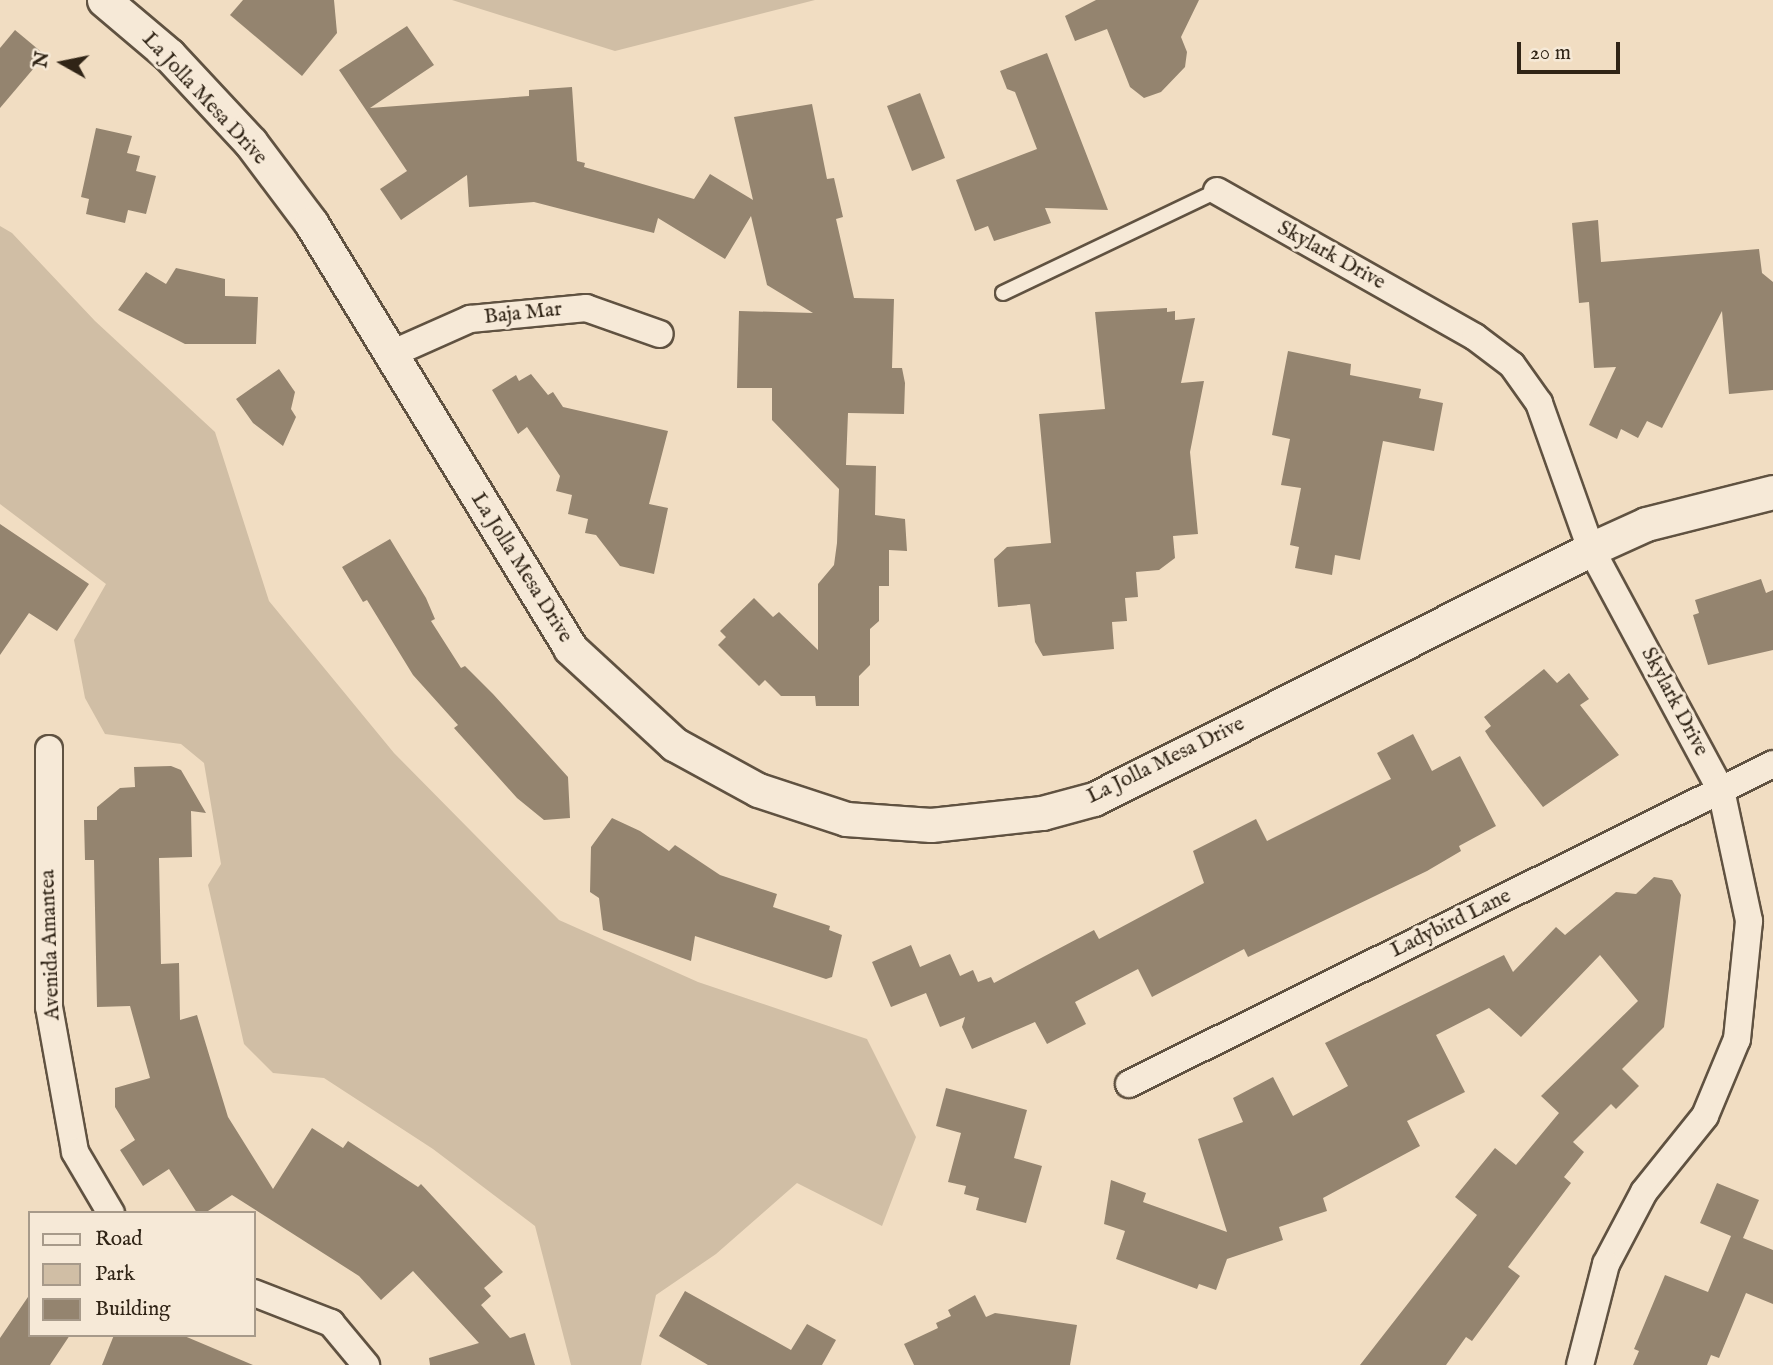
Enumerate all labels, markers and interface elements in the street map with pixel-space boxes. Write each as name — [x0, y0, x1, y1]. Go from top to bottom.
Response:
street label: La Jolla Mesa Drive — [136, 27, 272, 171]
north arrow — [28, 28, 98, 98]
scale bar — [1521, 28, 1624, 72]
text: 20 m — [1530, 40, 1571, 67]
text: N — [29, 50, 55, 70]
street label: Skylark Drive — [1273, 216, 1389, 296]
street label: Baja Mar — [483, 297, 563, 331]
street label: La Jolla Mesa Drive — [465, 488, 577, 648]
street label: Skylark Drive — [1635, 643, 1713, 761]
street label: La Jolla Mesa Drive — [1083, 712, 1249, 810]
street label: Avenida Amantea — [36, 869, 66, 1021]
street label: Ladybird Lane — [1387, 884, 1515, 964]
legend — [28, 1211, 256, 1337]
text: Road — [95, 1226, 142, 1253]
text: Park — [95, 1261, 135, 1288]
text: Building — [95, 1296, 170, 1323]

